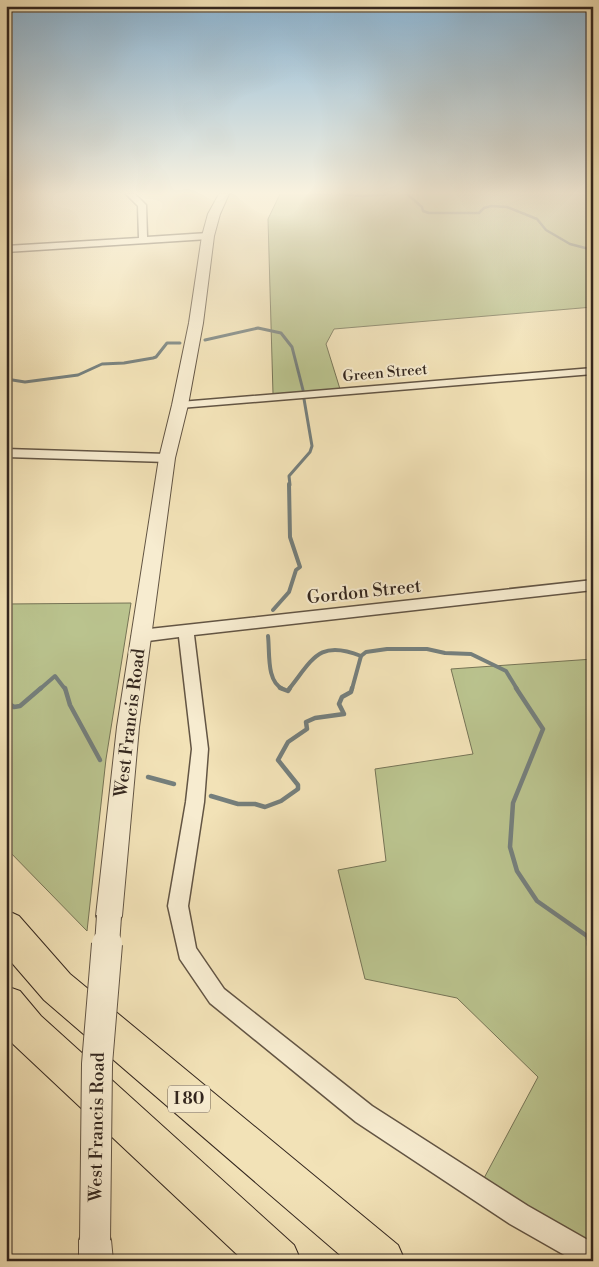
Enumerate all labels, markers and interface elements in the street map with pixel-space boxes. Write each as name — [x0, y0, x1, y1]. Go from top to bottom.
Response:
street label: Green Street — [342, 360, 429, 386]
street label: Gordon Street — [306, 575, 423, 609]
street label: West Francis Road — [109, 646, 151, 800]
street label: West Francis Road — [84, 1051, 110, 1203]
road number: I 80 — [168, 1086, 210, 1112]

